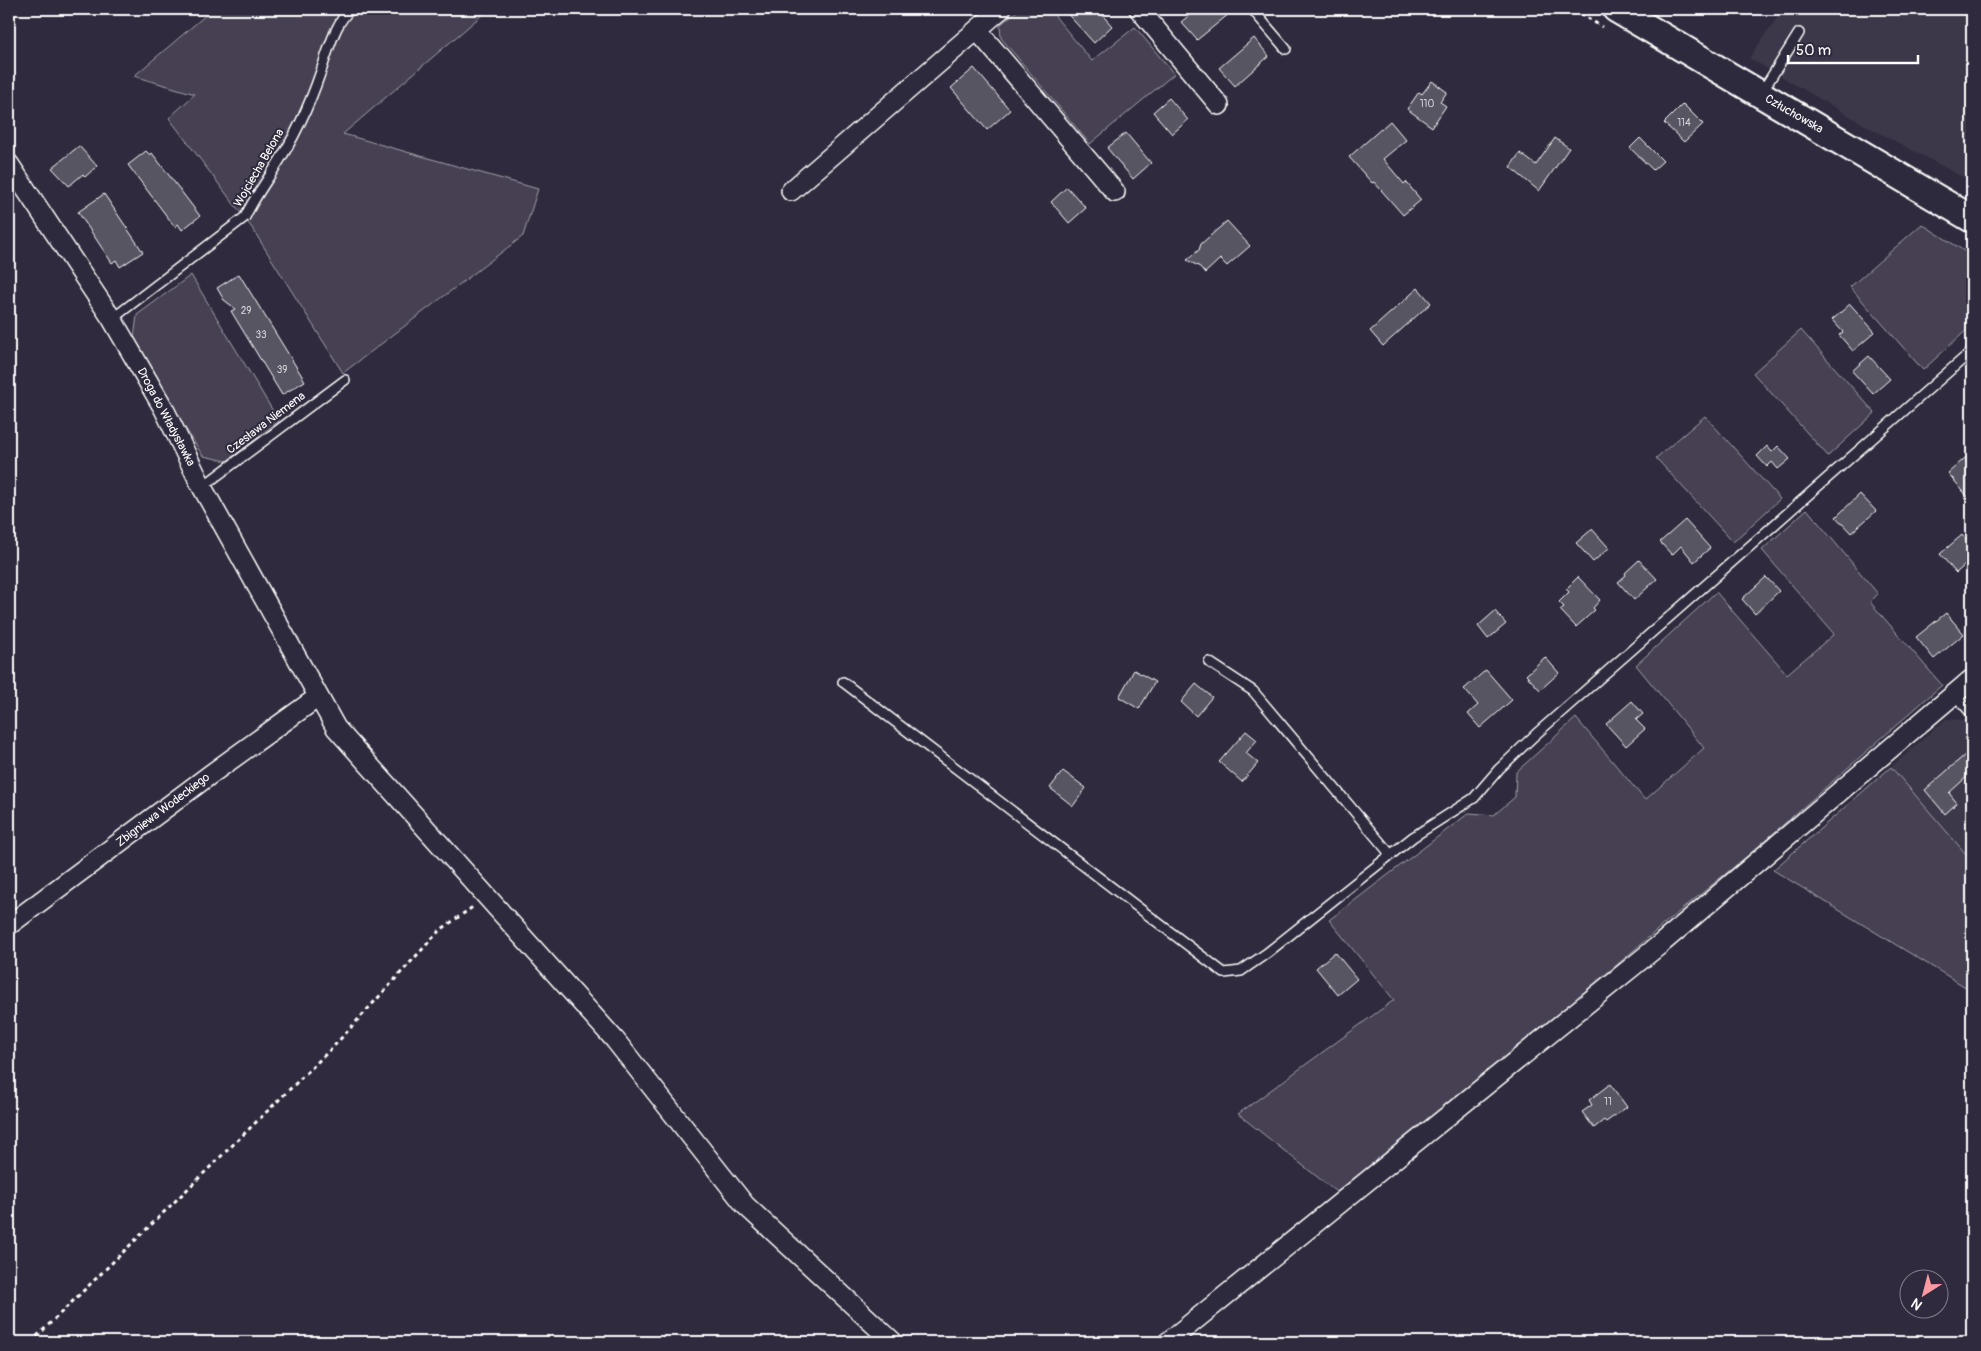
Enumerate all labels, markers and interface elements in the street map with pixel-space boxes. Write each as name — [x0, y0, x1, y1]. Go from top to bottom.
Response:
scale bar — [1788, 32, 1918, 64]
text: 50 m — [1796, 41, 1831, 60]
street label: Człuchowska — [1762, 91, 1826, 137]
house number: 110 — [1420, 98, 1434, 110]
house number: 114 — [1677, 117, 1691, 129]
street label: Wojciecha Belona — [231, 126, 288, 210]
house number: 29 — [241, 305, 251, 317]
house number: 33 — [255, 329, 267, 341]
house number: 39 — [277, 364, 287, 376]
street label: Droga do Władysławka — [134, 365, 198, 469]
street label: Czesława Niemena — [224, 388, 309, 457]
street label: Zbigniewa Wodeckiego — [113, 769, 213, 850]
house number: 11 — [1604, 1096, 1612, 1108]
north arrow — [1898, 1268, 1948, 1318]
text: N — [1908, 1294, 1925, 1314]

